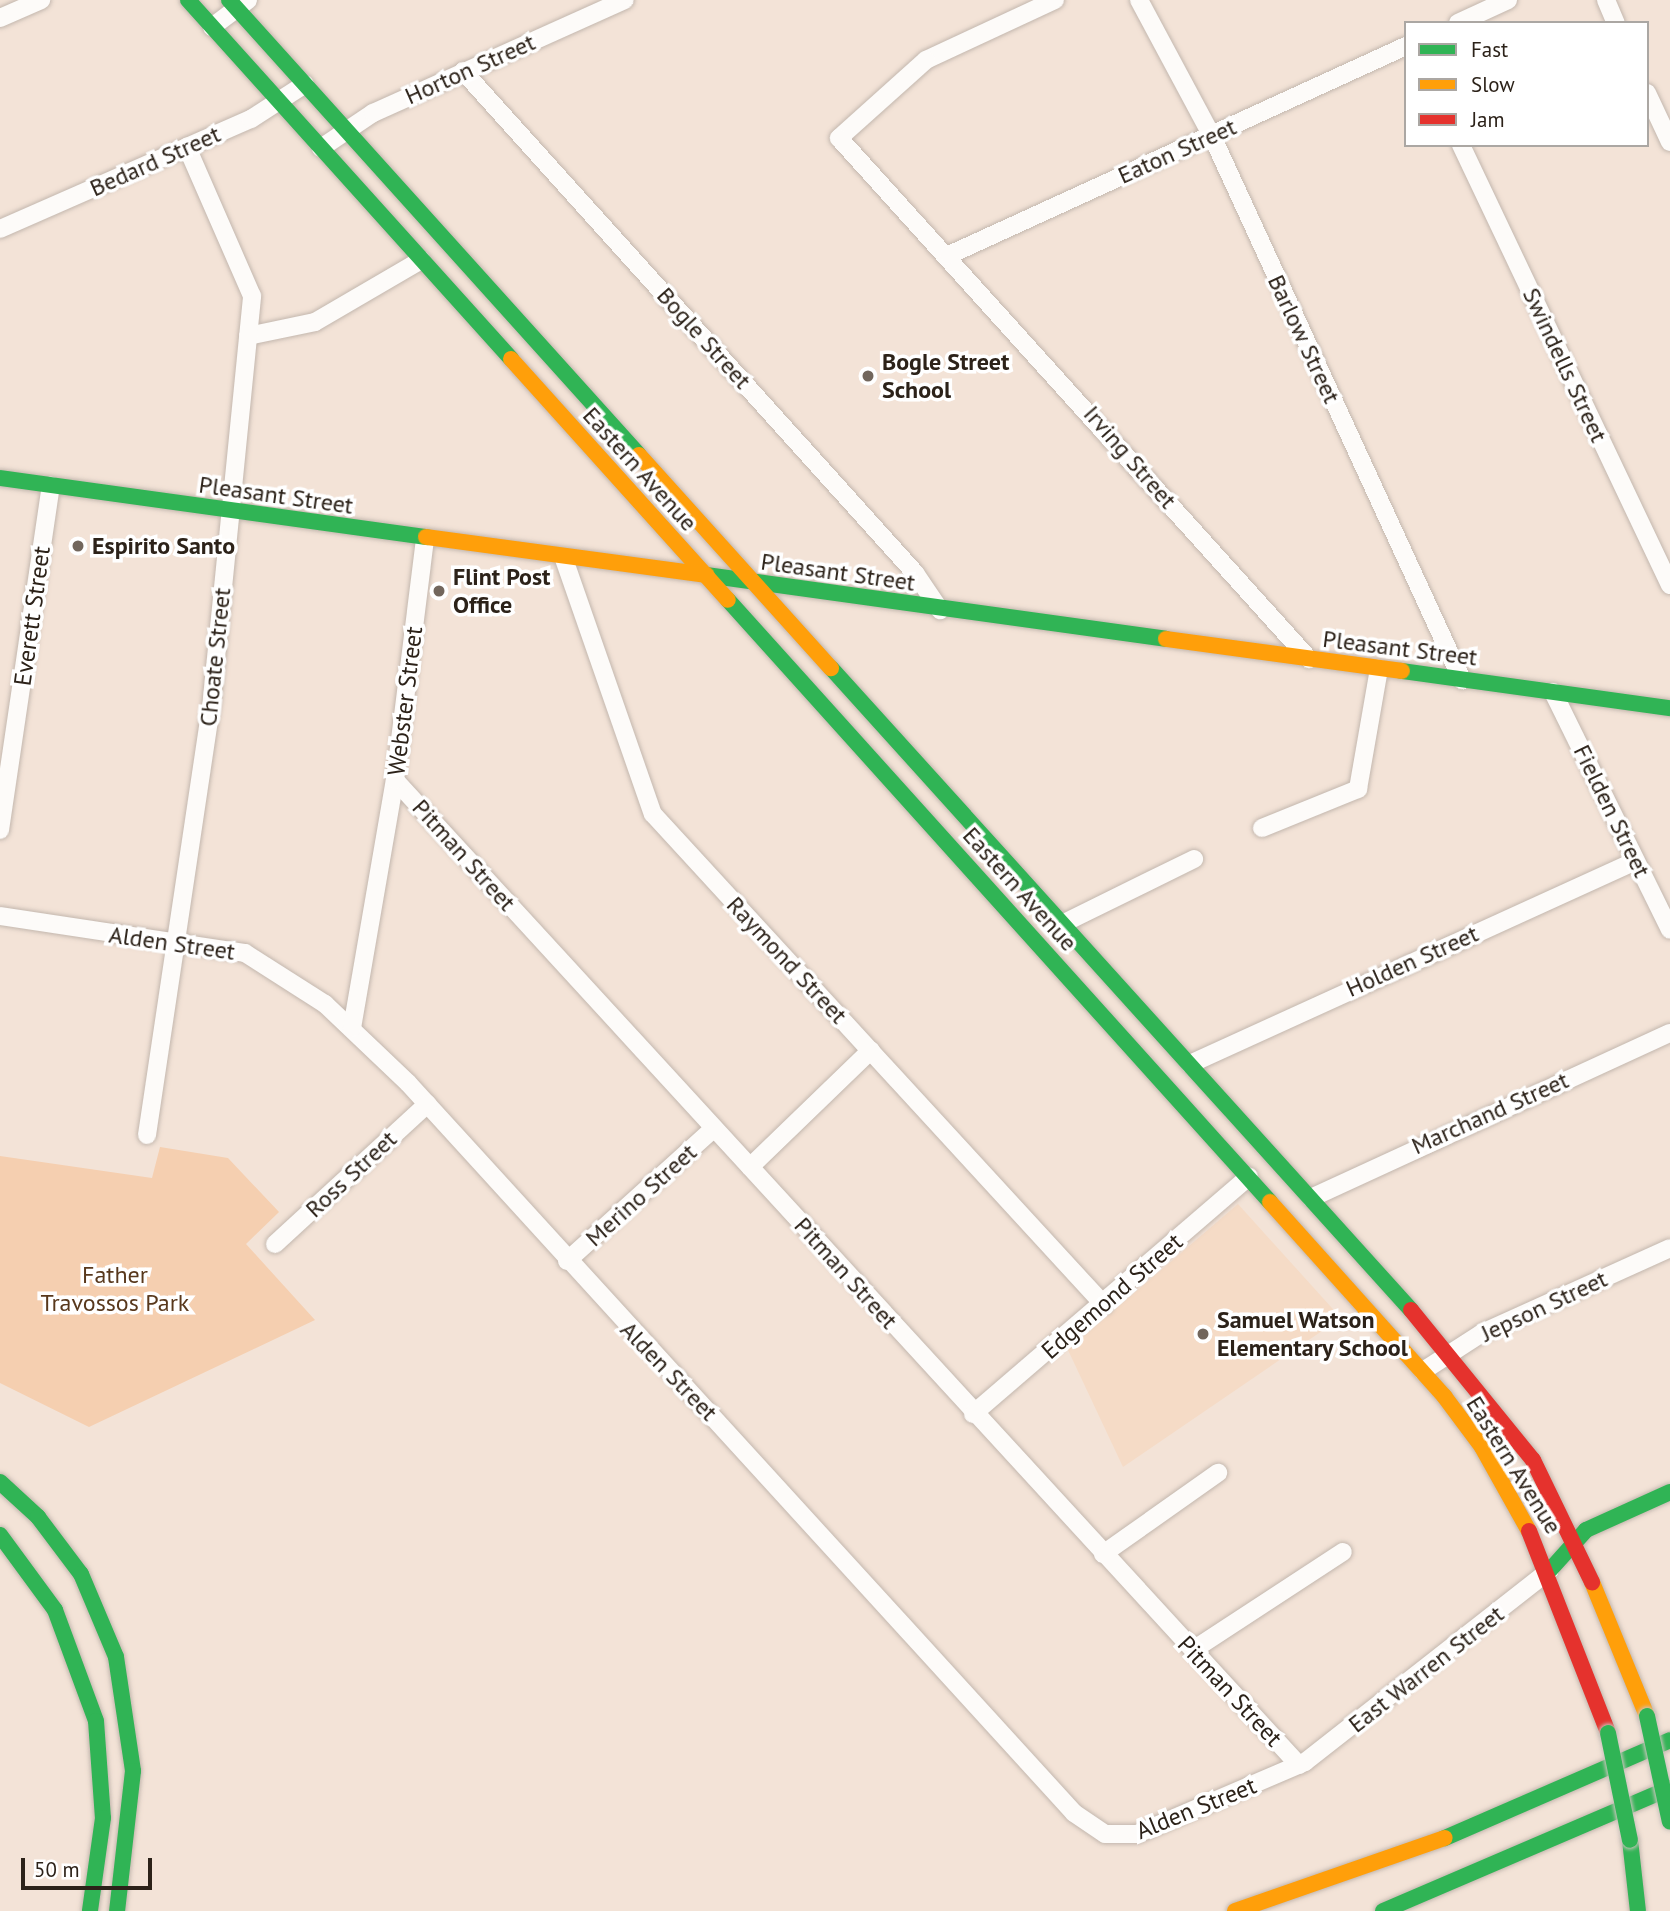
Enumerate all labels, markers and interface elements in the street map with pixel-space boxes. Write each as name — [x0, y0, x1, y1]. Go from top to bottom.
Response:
legend — [1404, 21, 1649, 147]
street label: Horton Street — [400, 27, 540, 111]
text: Fast — [1471, 36, 1508, 63]
text: Slow — [1471, 71, 1515, 98]
text: Jam — [1471, 106, 1505, 133]
street label: Eaton Street — [1113, 112, 1241, 190]
street label: Bedard Street — [85, 119, 225, 203]
street label: Barlow Street — [1262, 270, 1346, 408]
street label: Bogle Street — [651, 281, 757, 395]
street label: Swindells Street — [1517, 283, 1613, 447]
place label: Bogle Street School — [882, 348, 1009, 404]
marker: Bogle Street School — [860, 368, 876, 384]
street label: Irving Street — [1078, 400, 1182, 514]
street label: Eastern Avenue — [577, 401, 703, 537]
street label: Pleasant Street — [197, 470, 355, 520]
place label: Espirito Santo — [92, 532, 235, 560]
marker: Espirito Santo — [70, 538, 86, 554]
street label: Everett Street — [8, 544, 56, 688]
street label: Pleasant Street — [759, 547, 917, 597]
place label: Flint Post Office — [453, 563, 550, 619]
marker: Flint Post Office — [431, 583, 447, 599]
street label: Choate Street — [193, 586, 237, 728]
street label: Pleasant Street — [1321, 624, 1479, 672]
street label: Webster Street — [382, 625, 428, 777]
street label: Fielden Street — [1567, 740, 1657, 882]
street label: Pitman Street — [406, 793, 522, 917]
street label: Eastern Avenue — [957, 821, 1083, 957]
street label: Raymond Street — [721, 890, 853, 1030]
street label: Holden Street — [1341, 919, 1483, 1003]
street label: Alden Street — [107, 920, 237, 966]
street label: Marchand Street — [1407, 1066, 1573, 1160]
street label: Ross Street — [300, 1125, 402, 1223]
street label: Merino Street — [580, 1138, 702, 1252]
street label: Pitman Street — [788, 1211, 904, 1335]
street label: Edgemond Street — [1036, 1227, 1188, 1365]
park label: Father Travossos Park — [41, 1261, 189, 1317]
street label: Jepson Street — [1476, 1264, 1612, 1348]
place label: Samuel Watson Elementary School — [1217, 1306, 1409, 1362]
street label: Alden Street — [615, 1315, 723, 1427]
marker: Samuel Watson Elementary School — [1195, 1326, 1211, 1342]
street label: Eastern Avenue — [1460, 1391, 1568, 1539]
street label: East Warren Street — [1342, 1599, 1510, 1739]
street label: Pitman Street — [1172, 1630, 1288, 1752]
street label: Alden Street — [1132, 1771, 1260, 1845]
scale bar — [24, 1844, 156, 1888]
text: 50 m — [34, 1856, 80, 1883]

